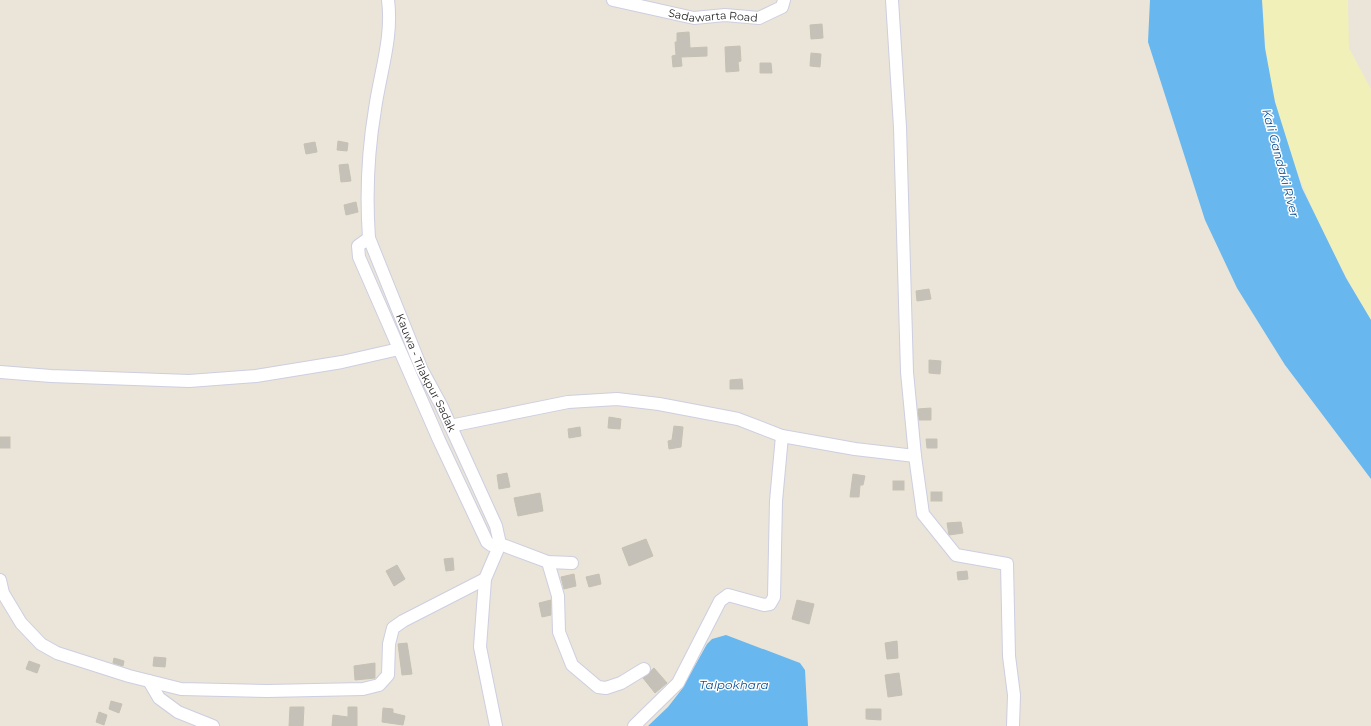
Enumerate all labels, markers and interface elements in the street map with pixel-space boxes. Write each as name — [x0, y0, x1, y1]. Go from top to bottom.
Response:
street label: Sadawarta Road — [667, 6, 758, 25]
water label: Kali Gandaki River — [1259, 107, 1303, 219]
street label: Kauwa - Tilakpur Sadak — [393, 311, 459, 434]
water label: Talpokhara — [699, 677, 769, 692]

